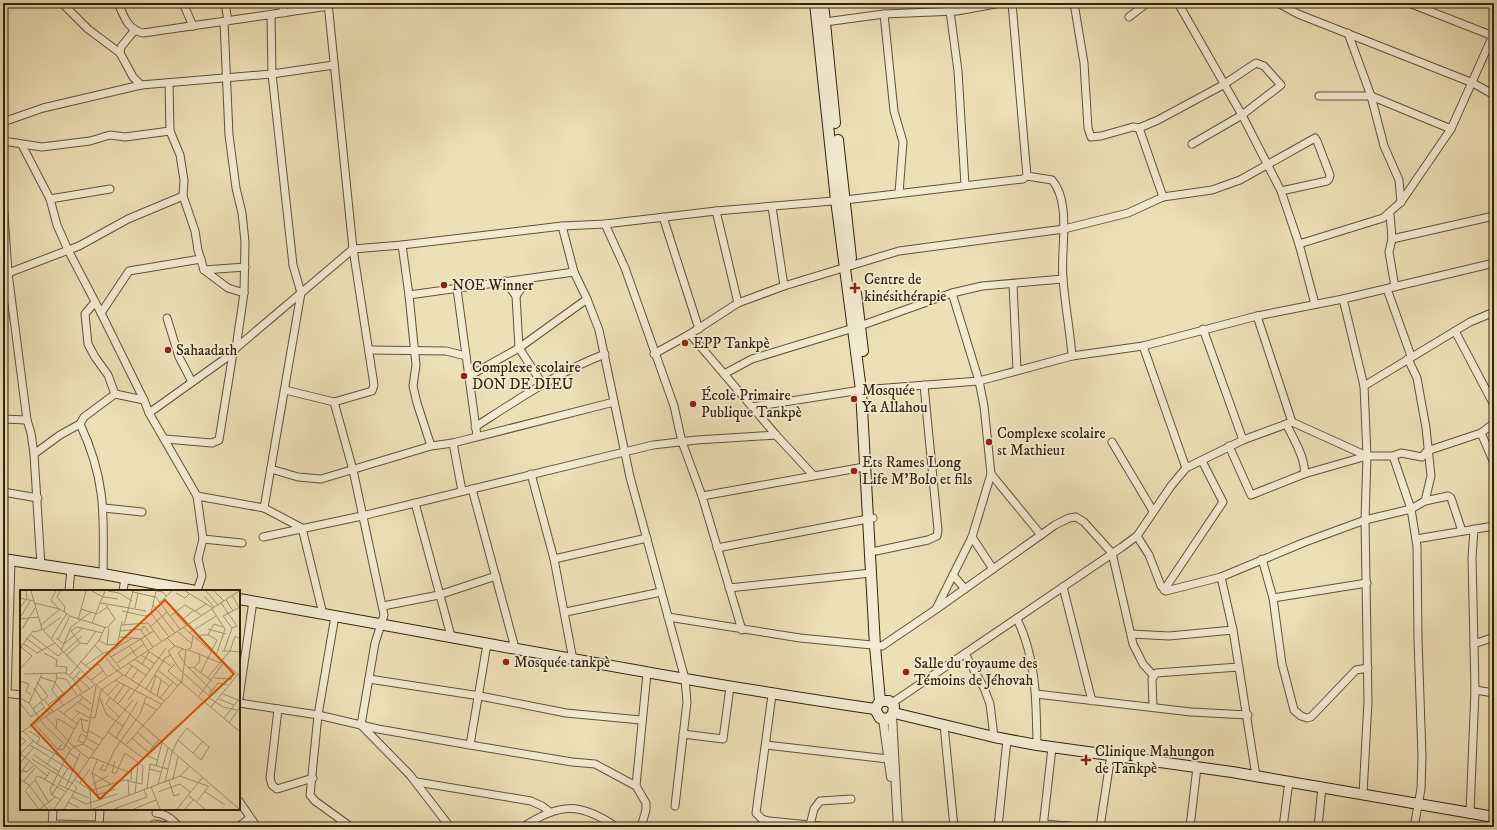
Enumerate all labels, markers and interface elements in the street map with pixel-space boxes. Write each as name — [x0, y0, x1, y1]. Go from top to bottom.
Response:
place label: Centre de kinésithérapie — [864, 270, 947, 306]
place label: NOE Winner — [452, 276, 534, 295]
marker: NOE Winner — [439, 280, 449, 290]
marker: Centre de kinésithérapie — [849, 282, 861, 294]
place label: EPP Tankpè — [693, 334, 770, 353]
marker: EPP Tankpè — [680, 338, 690, 348]
place label: Sahaadath — [176, 341, 238, 360]
marker: Sahaadath — [163, 345, 173, 355]
place label: Complexe scolaire DON DE DIEU — [472, 358, 581, 394]
marker: Complexe scolaire DON DE DIEU — [459, 371, 469, 381]
place label: Mosquée Ya Allahou — [862, 381, 927, 417]
place label: École Primaire Publique Tankpè — [701, 386, 802, 422]
marker: Mosquée Ya Allahou — [849, 394, 859, 404]
marker: École Primaire Publique Tankpè — [688, 399, 698, 409]
place label: Complexe scolaire st Mathieu1 — [997, 424, 1106, 460]
marker: Complexe scolaire st Mathieu1 — [984, 437, 994, 447]
place label: Ets Rames Long Life M'Bolo et fils — [862, 453, 972, 489]
marker: Ets Rames Long Life M'Bolo et fils — [849, 466, 859, 476]
inset map — [20, 590, 240, 810]
place label: Mosquée tankpè — [514, 653, 610, 672]
place label: Salle du royaume des Témoins de Jéhovah — [914, 654, 1038, 690]
marker: Mosquée tankpè — [501, 657, 511, 667]
marker: Salle du royaume des Témoins de Jéhovah — [901, 667, 911, 677]
place label: Clinique Mahungon de Tankpè — [1095, 742, 1215, 778]
marker: Clinique Mahungon de Tankpè — [1080, 754, 1092, 766]

